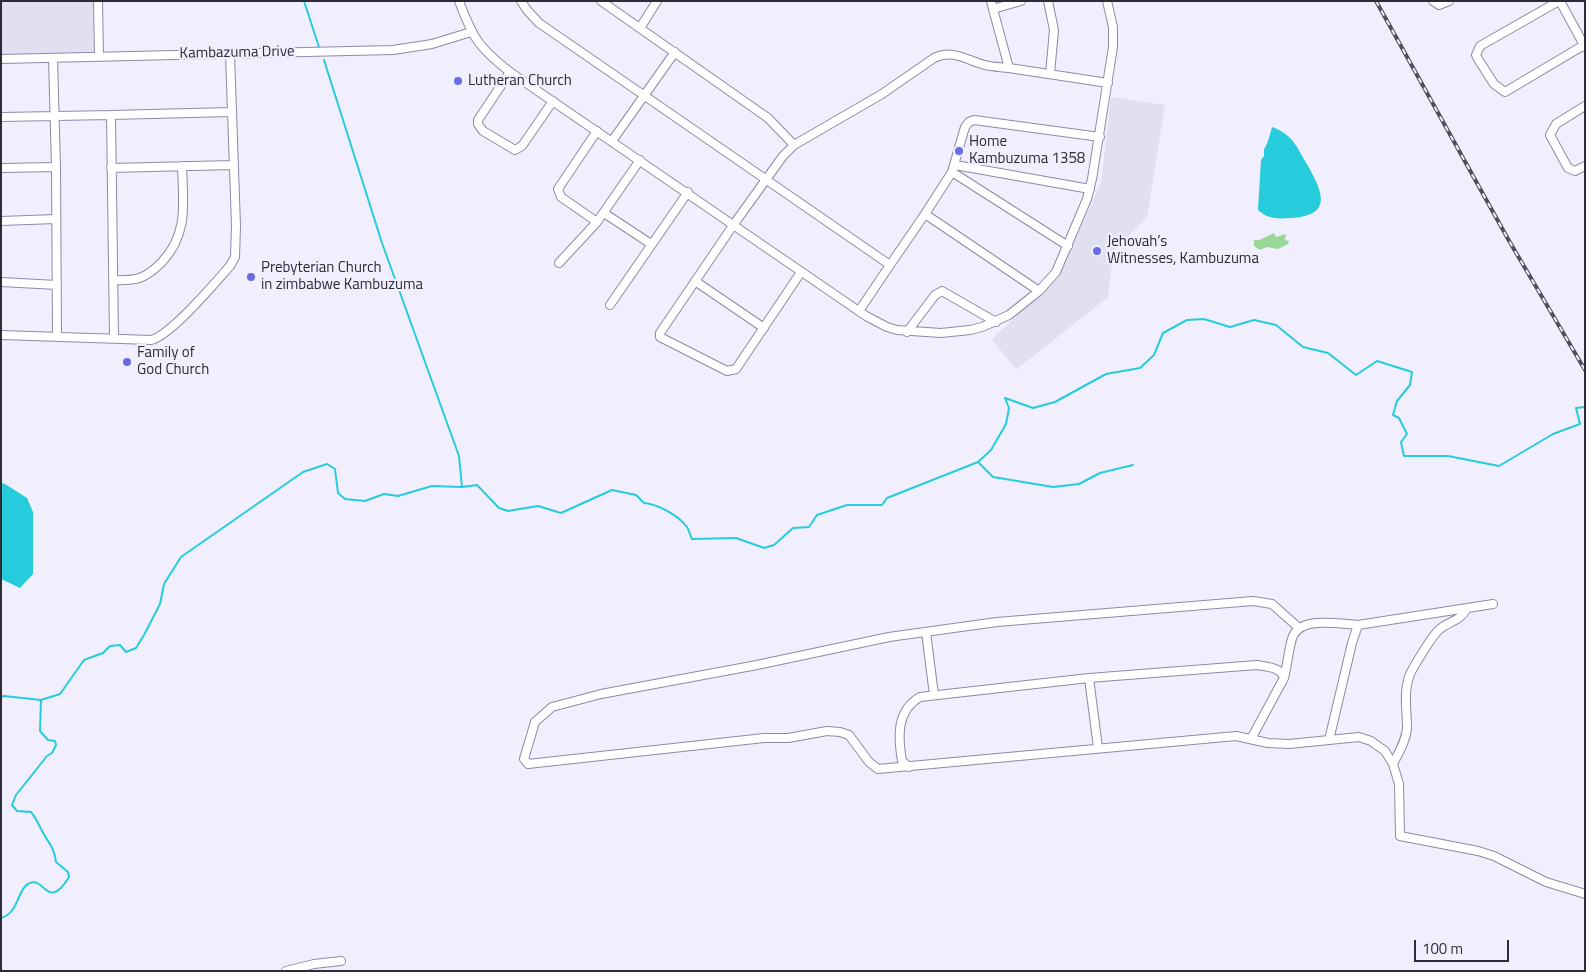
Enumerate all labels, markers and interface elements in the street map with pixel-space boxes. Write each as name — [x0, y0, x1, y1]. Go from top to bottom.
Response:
street label: Kambazuma Drive — [179, 43, 295, 63]
place label: Lutheran Church — [468, 72, 572, 90]
marker: Lutheran Church — [452, 75, 464, 87]
place label: Home Kambuzuma 1358 — [969, 133, 1085, 168]
marker: Home Kambuzuma 1358 — [953, 145, 965, 157]
place label: Jehovah’s Witnesses, Kambuzuma — [1107, 233, 1259, 268]
marker: Jehovah’s Witnesses, Kambuzuma — [1091, 245, 1103, 257]
place label: Prebyterian Church in zimbabwe Kambuzuma — [261, 259, 423, 294]
marker: Prebyterian Church in zimbabwe Kambuzuma — [245, 271, 257, 283]
place label: Family of God Church — [137, 344, 209, 379]
marker: Family of God Church — [121, 356, 133, 368]
scale bar — [1416, 930, 1511, 962]
text: 100 m — [1422, 937, 1463, 960]

